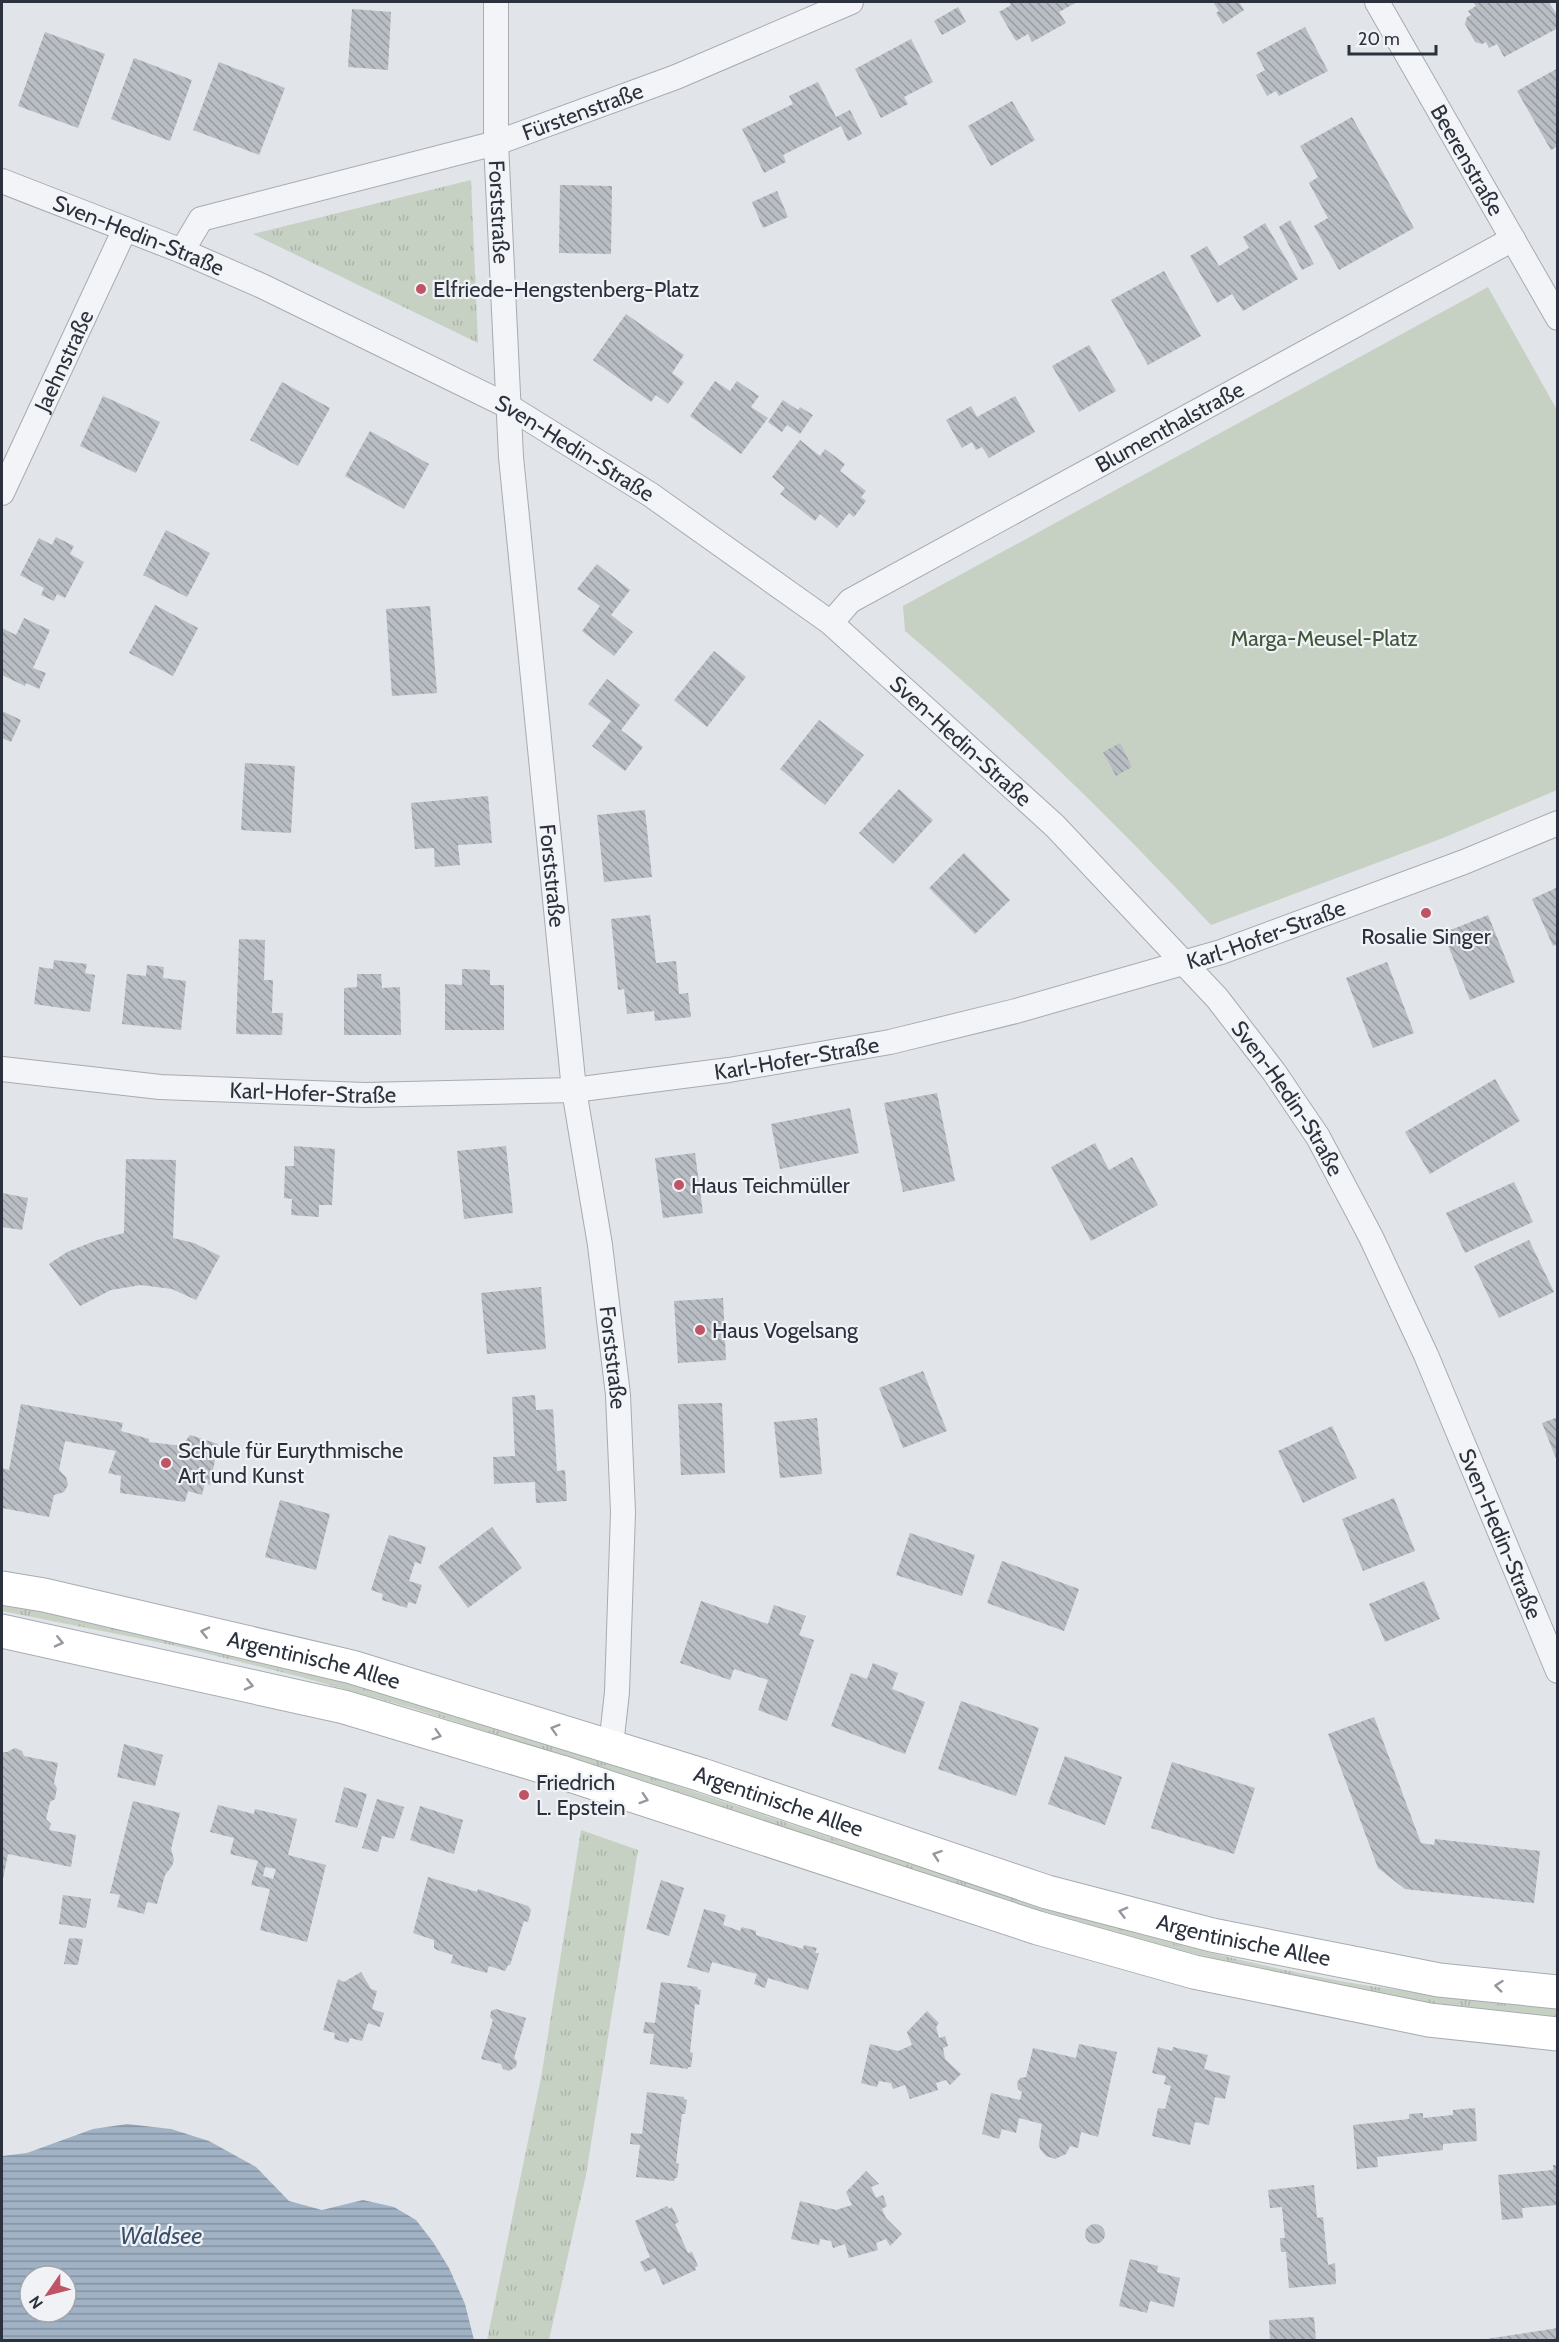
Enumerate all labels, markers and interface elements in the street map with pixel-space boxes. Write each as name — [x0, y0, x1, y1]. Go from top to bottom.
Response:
scale bar — [1349, 18, 1436, 56]
text: 20 m — [1358, 28, 1400, 50]
street label: Fürstenstraße — [518, 77, 647, 146]
street label: Beerenstraße — [1425, 100, 1510, 220]
street label: Forststraße — [483, 159, 515, 264]
street label: Sven-Hedin-Straße — [49, 189, 229, 281]
place label: Elfriede-Hengstenberg-Platz — [433, 276, 699, 303]
marker: Elfriede-Hengstenberg-Platz — [414, 282, 428, 296]
street label: Jaehnstraße — [28, 305, 99, 417]
street label: Blumenthalstraße — [1090, 375, 1248, 478]
street label: Sven-Hedin-Straße — [491, 389, 659, 507]
park label: Marga-Meusel-Platz — [1230, 625, 1418, 652]
street label: Sven-Hedin-Straße — [885, 670, 1038, 812]
street label: Forststraße — [534, 823, 571, 929]
street label: Karl-Hofer-Straße — [1183, 894, 1349, 975]
marker: Rosalie Singer — [1419, 906, 1433, 920]
place label: Rosalie Singer — [1361, 923, 1491, 950]
street label: Sven-Hedin-Straße — [1226, 1015, 1350, 1180]
street label: Karl-Hofer-Straße — [712, 1031, 881, 1085]
street label: Karl-Hofer-Straße — [229, 1076, 397, 1109]
place label: Haus Teichmüller — [691, 1172, 850, 1199]
marker: Haus Teichmüller — [672, 1178, 686, 1192]
street label: Forststraße — [594, 1304, 632, 1410]
place label: Haus Vogelsang — [712, 1317, 859, 1344]
marker: Haus Vogelsang — [693, 1323, 707, 1337]
place label: Schule für Eurythmische Art und Kunst — [178, 1437, 403, 1489]
street label: Sven-Hedin-Straße — [1453, 1445, 1548, 1623]
marker: Schule für Eurythmische Art und Kunst — [159, 1456, 173, 1470]
street label: Argentinische Allee — [225, 1625, 404, 1695]
one-way arrow — [200, 1627, 210, 1640]
one-way arrow — [54, 1635, 64, 1648]
one-way arrow — [244, 1678, 254, 1691]
one-way arrow — [550, 1724, 561, 1736]
one-way arrow — [431, 1728, 442, 1740]
street label: Argentinische Allee — [691, 1760, 867, 1842]
place label: Friedrich L. Epstein — [536, 1769, 625, 1821]
marker: Friedrich L. Epstein — [517, 1788, 531, 1802]
one-way arrow — [638, 1791, 649, 1804]
one-way arrow — [932, 1849, 943, 1862]
one-way arrow — [1118, 1906, 1128, 1919]
street label: Argentinische Allee — [1154, 1908, 1333, 1972]
one-way arrow — [1495, 1980, 1504, 1993]
water label: Waldsee — [120, 2221, 202, 2250]
north arrow — [18, 2264, 78, 2324]
text: N — [25, 2292, 47, 2312]

